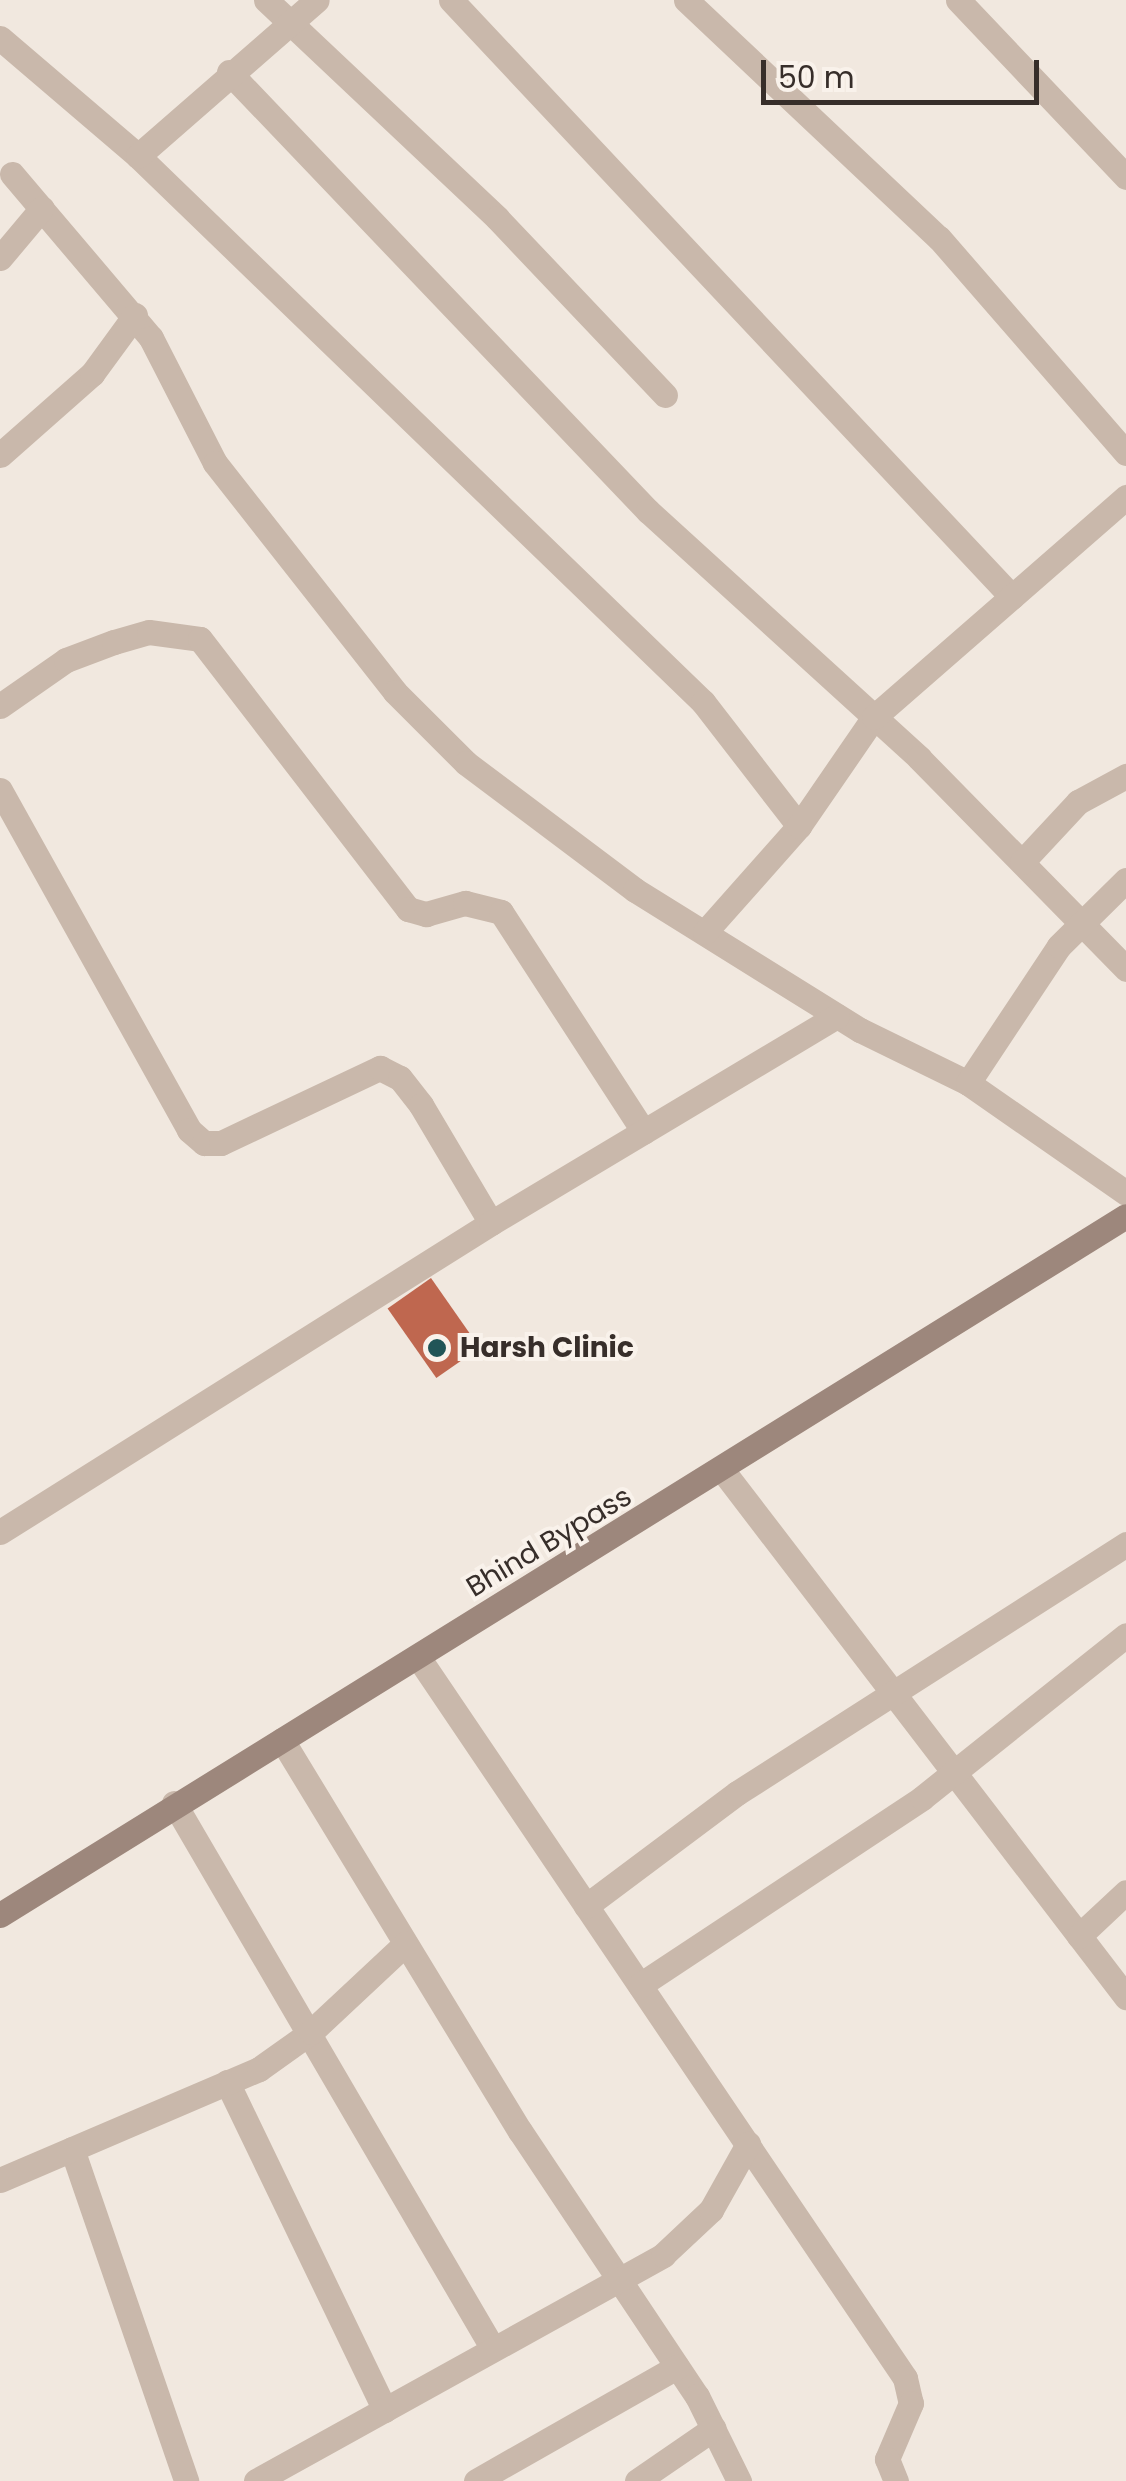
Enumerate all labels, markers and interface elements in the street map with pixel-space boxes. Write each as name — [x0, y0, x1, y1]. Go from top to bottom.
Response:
scale bar — [766, 40, 1044, 102]
text: 50 m — [778, 56, 855, 99]
place label: Harsh Clinic — [460, 1331, 634, 1365]
marker: Harsh Clinic — [424, 1335, 450, 1361]
street label: Bhind Bypass — [460, 1480, 638, 1604]

